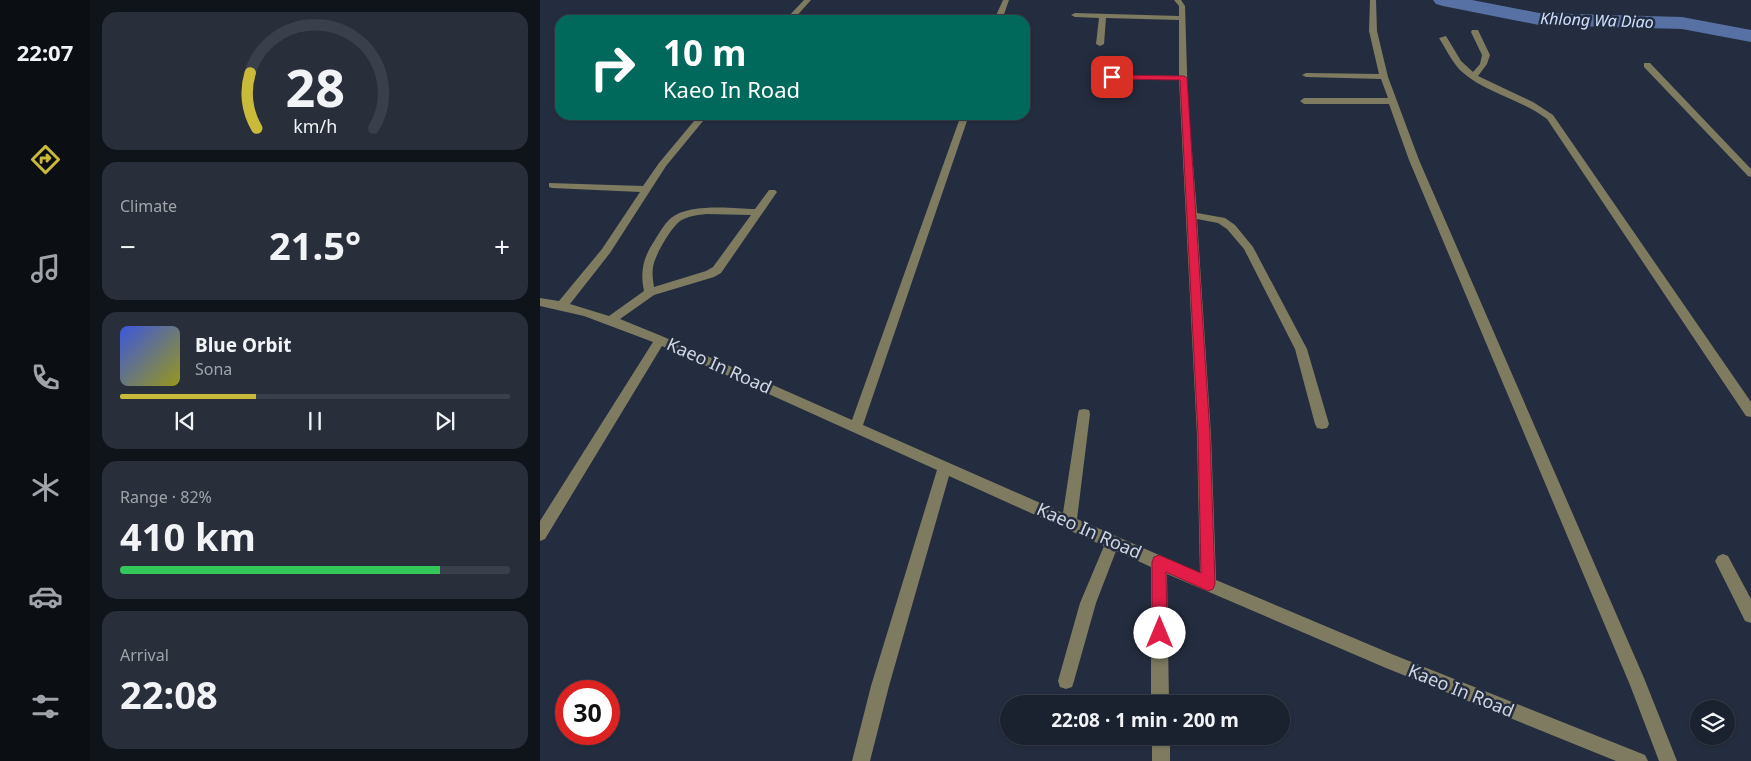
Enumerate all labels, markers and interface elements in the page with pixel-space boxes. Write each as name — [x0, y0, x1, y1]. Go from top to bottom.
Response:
water label: Khlong Wa Diao — [1540, 7, 1654, 33]
text: 10 m — [663, 29, 746, 76]
icon: right — [580, 35, 645, 100]
text: 22:07 — [17, 37, 73, 67]
text: 28 — [285, 51, 345, 122]
pin — [1091, 56, 1133, 98]
icon: arrive — [1098, 63, 1126, 91]
text: Kaeo In Road — [663, 74, 800, 104]
text: km/h — [293, 114, 337, 138]
icon: directions — [28, 142, 63, 177]
text: Climate — [120, 195, 177, 217]
text: 21.5° — [269, 219, 361, 271]
text: − — [120, 227, 136, 265]
text: + — [494, 227, 510, 265]
icon: music — [28, 251, 63, 286]
street label: Kaeo In Road — [663, 331, 776, 399]
text: Blue Orbit — [195, 332, 291, 358]
text: Sona — [195, 358, 232, 380]
icon: phone — [28, 360, 63, 395]
icon: previous — [171, 407, 199, 435]
icon: pause — [301, 407, 329, 435]
icon: next — [431, 407, 459, 435]
icon: climate — [28, 470, 63, 505]
text: Range · 82% — [120, 486, 212, 508]
street label: Kaeo In Road — [1033, 496, 1146, 564]
text: 410 km — [120, 510, 256, 562]
icon: car — [28, 579, 63, 614]
position arrow — [1133, 606, 1185, 658]
text: Arrival — [120, 644, 169, 666]
street label: Kaeo In Road — [1405, 658, 1518, 722]
text: 22:08 — [120, 668, 218, 720]
speed limit sign: 30 — [555, 680, 620, 745]
icon: filters — [28, 689, 63, 724]
map controls — [1690, 700, 1735, 745]
button: layers — [1690, 700, 1735, 745]
text: 22:08 · 1 min · 200 m — [1051, 707, 1239, 733]

